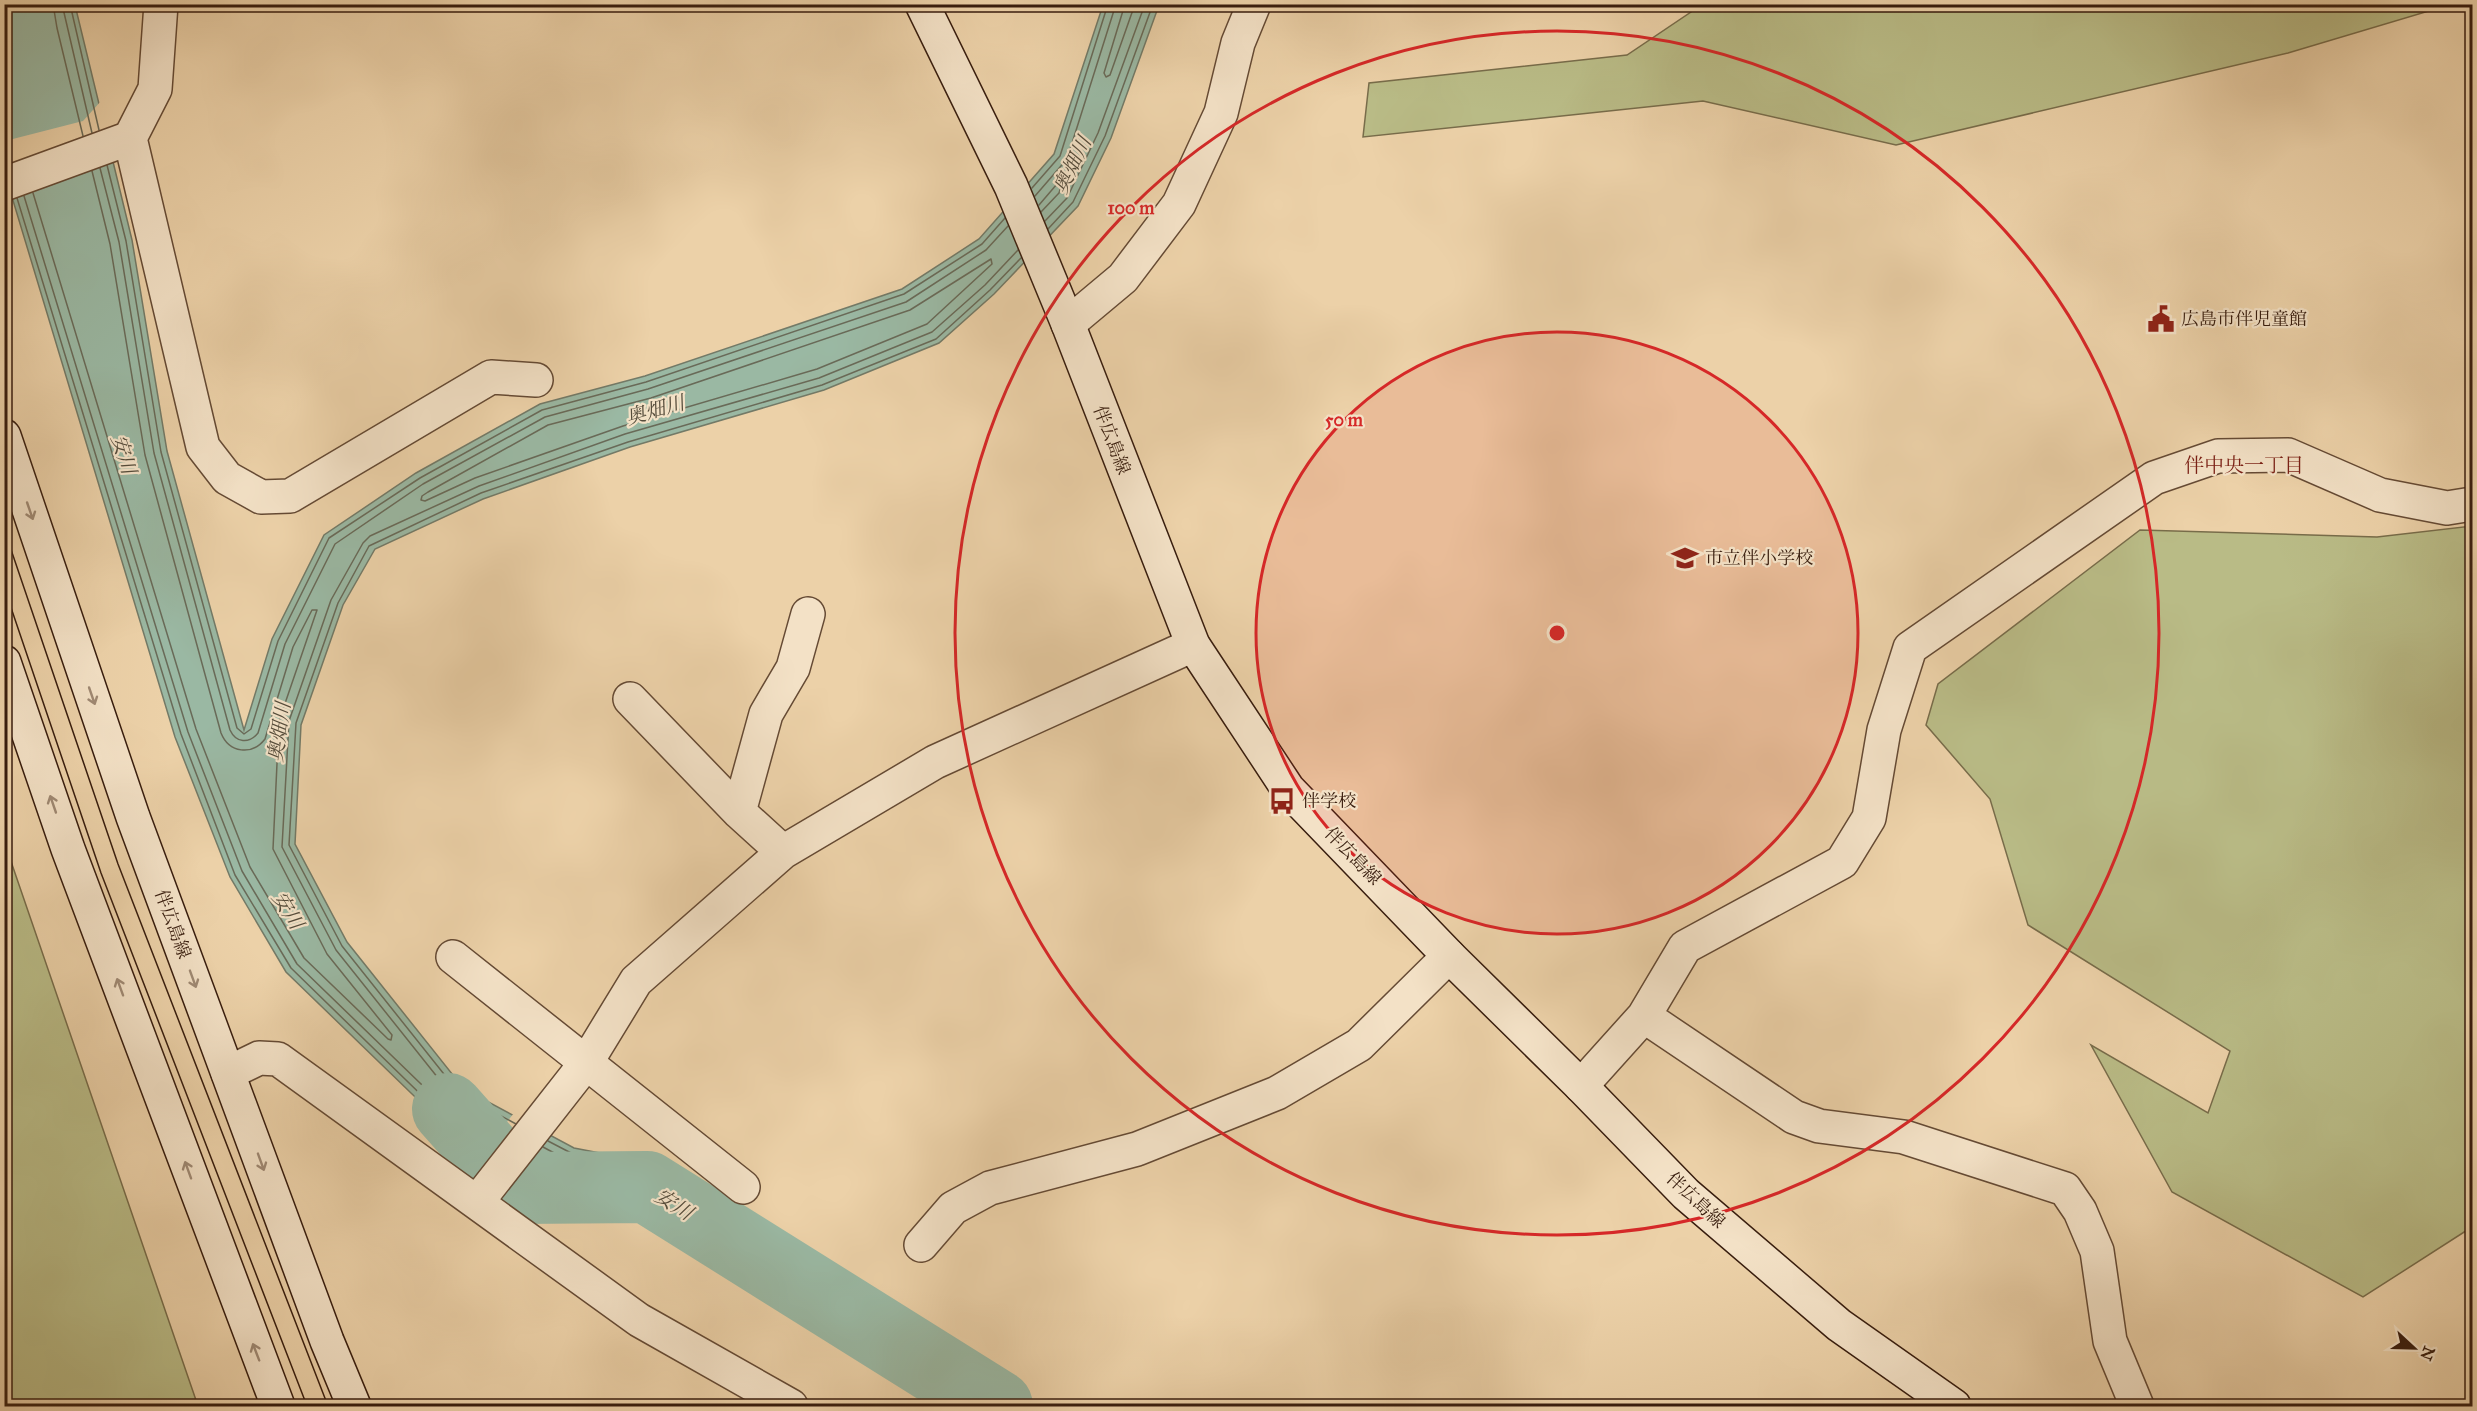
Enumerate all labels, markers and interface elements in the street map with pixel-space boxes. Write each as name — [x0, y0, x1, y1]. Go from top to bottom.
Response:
water label: 奥畑川 — [1048, 131, 1097, 197]
text: 100 m — [1108, 197, 1155, 219]
public building icon: 広島市伴児童館 — [2146, 304, 2176, 334]
place label: 広島市伴児童館 — [2181, 308, 2307, 330]
water label: 奥畑川 — [623, 390, 689, 430]
street label: 伴広島線 — [1089, 402, 1135, 478]
text: 50 m — [1325, 409, 1364, 431]
water label: 安川 — [106, 431, 142, 479]
district label: 伴中央一丁目 — [2184, 453, 2304, 477]
one-way arrow — [25, 501, 36, 520]
school or university icon: 市立伴小学校 — [1670, 543, 1700, 573]
place label: 市立伴小学校 — [1705, 547, 1813, 569]
centre of rings — [1547, 623, 1567, 643]
one-way arrow — [88, 686, 99, 705]
water label: 奥畑川 — [263, 699, 295, 763]
bus stop icon: 伴学校 — [1267, 786, 1297, 816]
place label: 伴学校 — [1302, 790, 1356, 812]
one-way arrow — [47, 795, 58, 814]
street label: 伴広島線 — [1320, 822, 1386, 890]
street label: 伴広島線 — [150, 886, 196, 962]
water label: 安川 — [267, 887, 310, 935]
one-way arrow — [188, 969, 199, 988]
one-way arrow — [114, 978, 125, 997]
one-way arrow — [256, 1152, 267, 1170]
one-way arrow — [182, 1161, 193, 1179]
street label: 伴広島線 — [1662, 1167, 1730, 1233]
water label: 安川 — [651, 1183, 699, 1226]
north arrow — [2384, 1318, 2444, 1378]
one-way arrow — [250, 1343, 261, 1362]
text: N — [2416, 1344, 2439, 1364]

